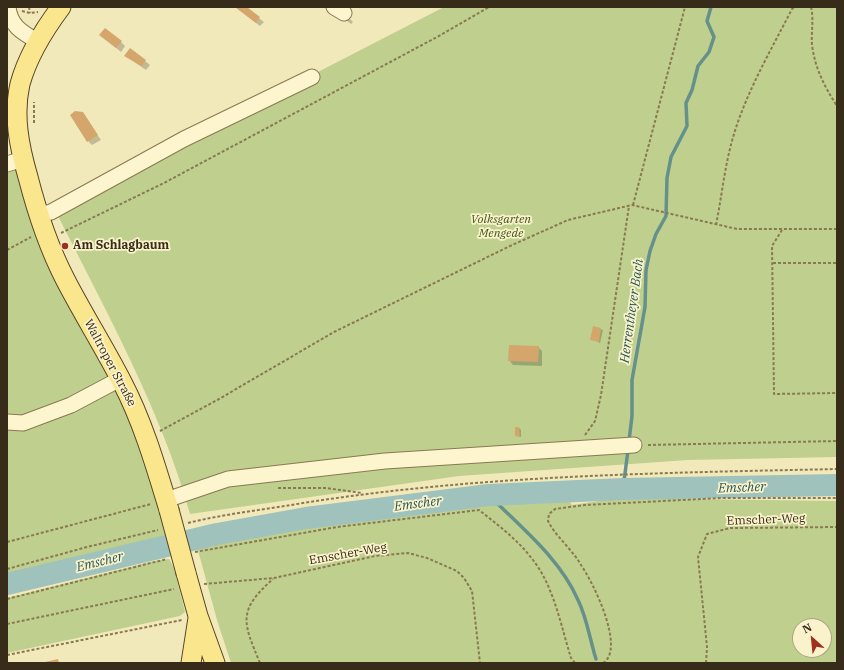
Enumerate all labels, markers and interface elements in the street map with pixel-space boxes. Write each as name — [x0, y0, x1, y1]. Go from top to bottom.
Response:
park label: Volksgarten Mengede — [471, 213, 531, 241]
place label: Am Schlagbaum — [73, 239, 169, 253]
marker: Am Schlagbaum — [60, 241, 70, 251]
water label: Herrentheyer Bach — [617, 258, 647, 364]
street label: Waltroper Straße — [81, 317, 139, 409]
water label: Emscher — [718, 479, 766, 497]
water label: Emscher — [393, 493, 443, 515]
street label: Emscher-Weg — [726, 511, 806, 529]
street label: Emscher-Weg — [308, 540, 388, 568]
water label: Emscher — [75, 549, 125, 575]
north arrow — [792, 618, 832, 658]
text: N — [800, 620, 814, 636]

